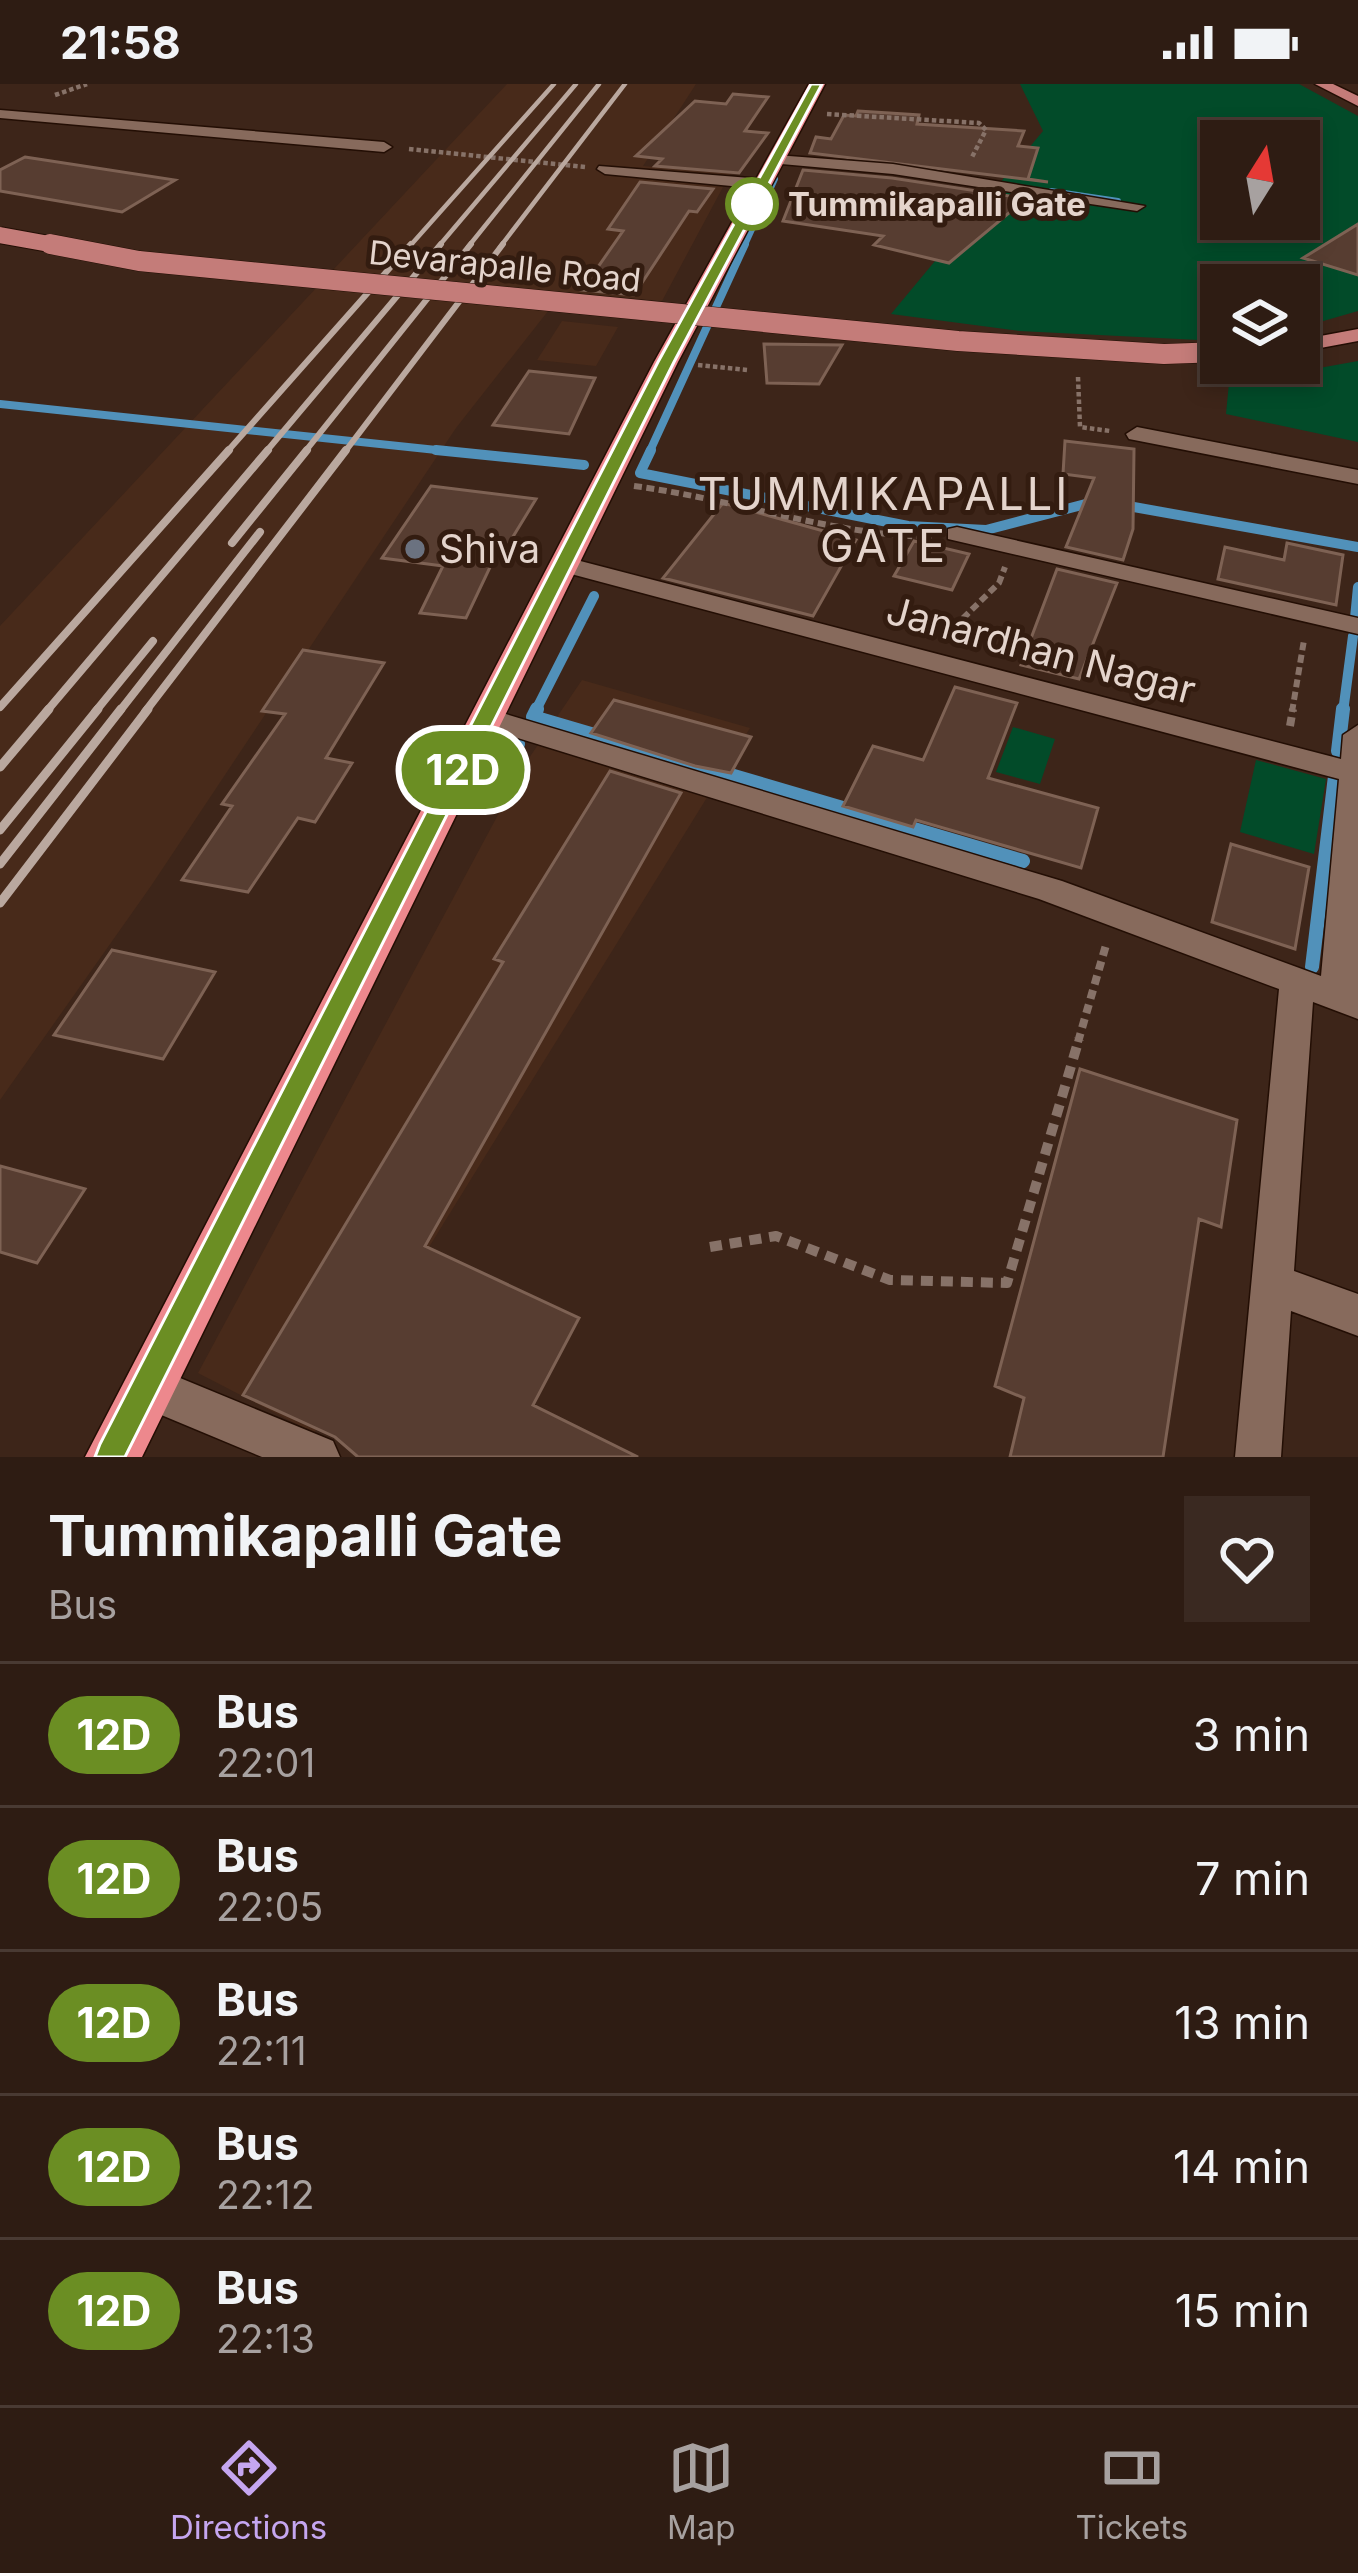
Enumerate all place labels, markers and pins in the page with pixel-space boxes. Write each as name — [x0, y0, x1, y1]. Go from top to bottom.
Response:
marker: Tummikapalli Gate — [727, 179, 777, 229]
place label: Tummikapalli Gate — [788, 184, 1086, 224]
place label: Shiva — [439, 525, 540, 572]
marker: Shiva — [402, 536, 428, 562]

